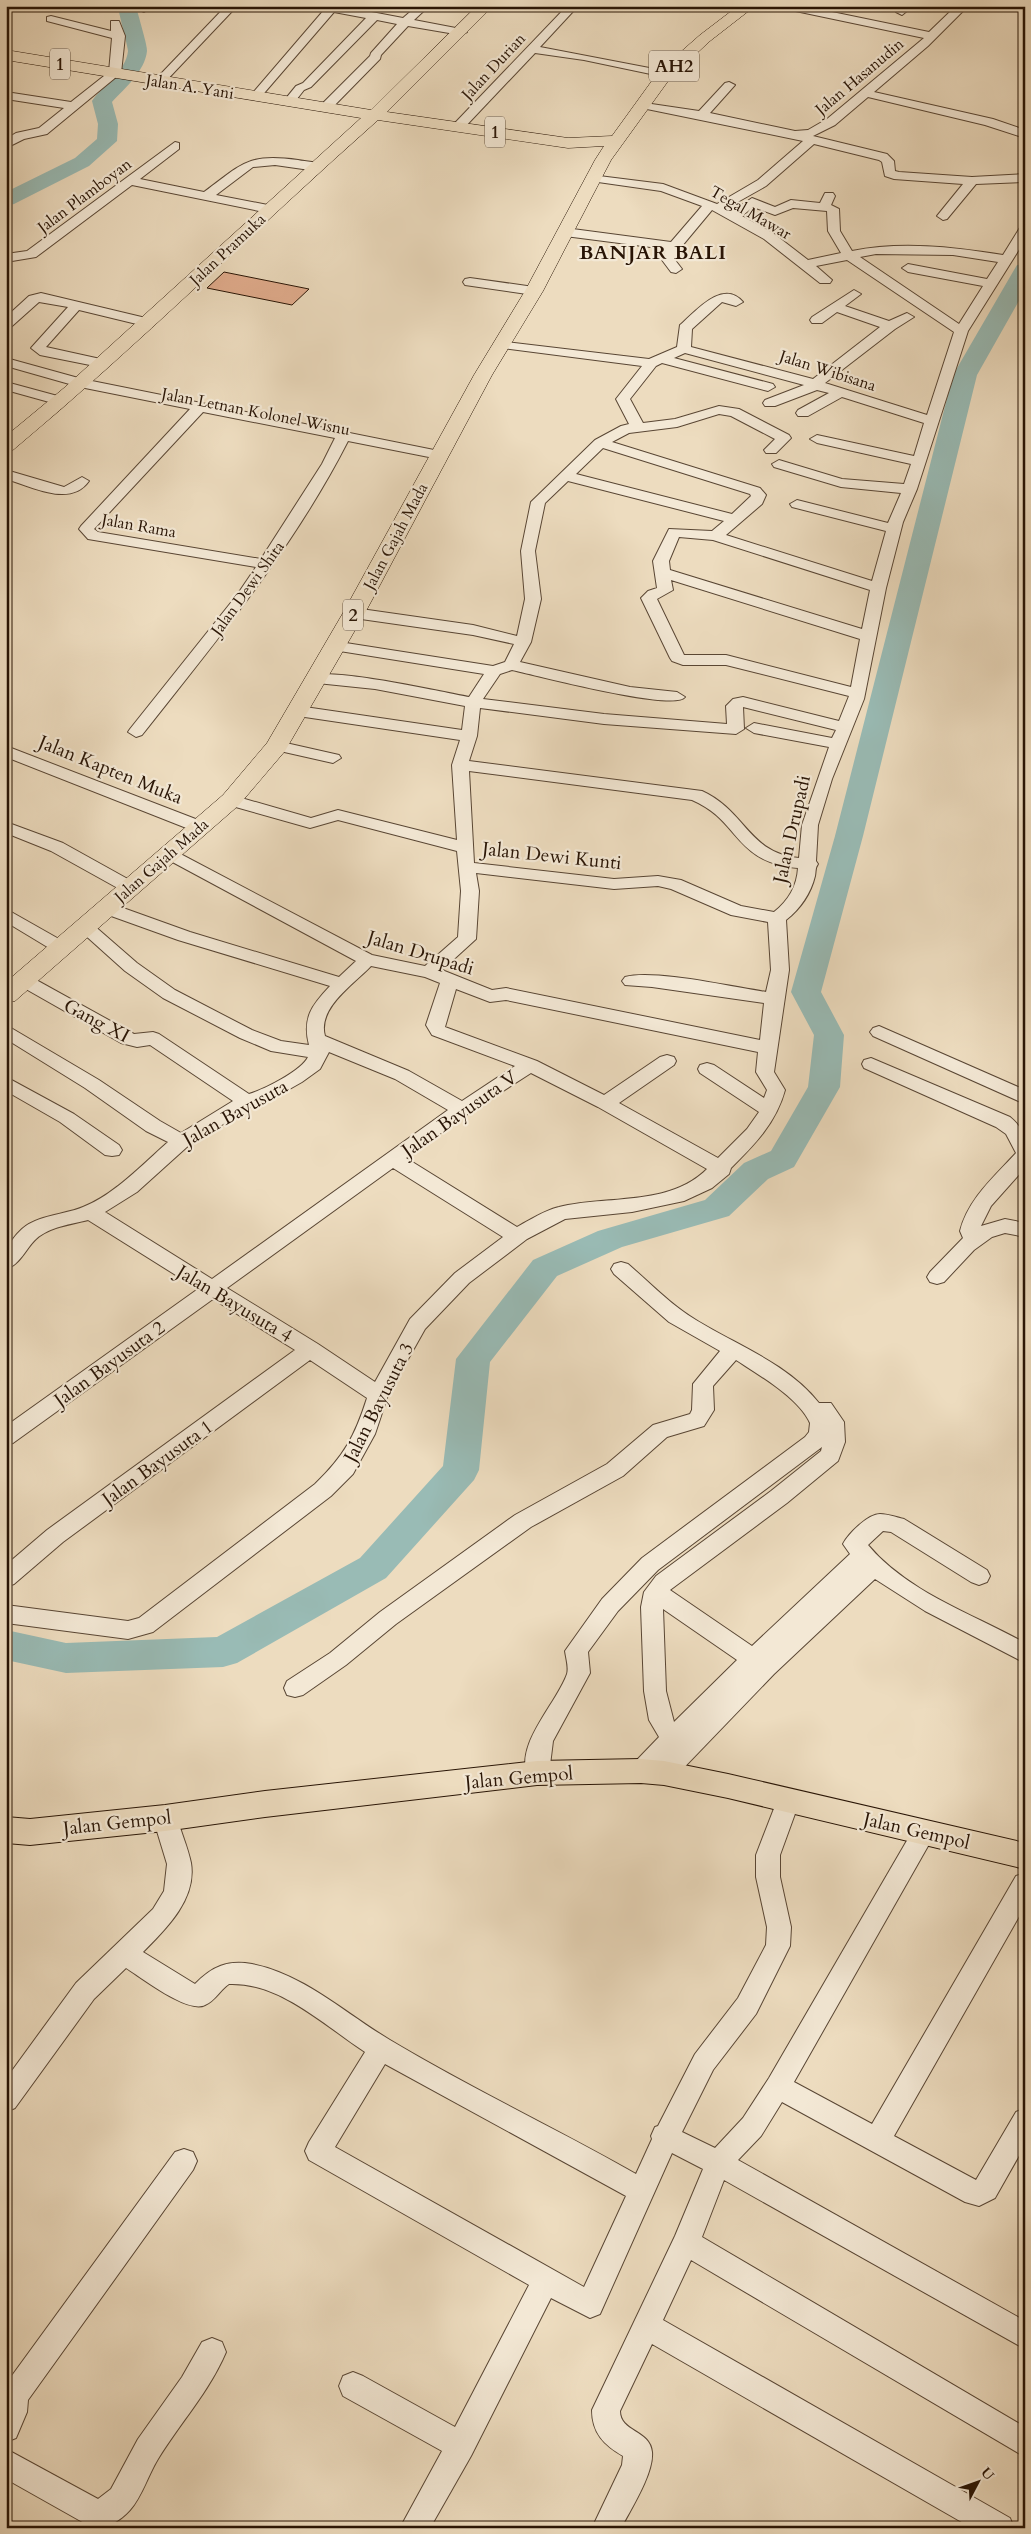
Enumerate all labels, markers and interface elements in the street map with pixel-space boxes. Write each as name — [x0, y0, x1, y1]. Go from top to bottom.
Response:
street label: Jalan Durian — [455, 28, 531, 107]
street label: Jalan Hasanudin — [809, 33, 909, 122]
road number: 1 — [50, 49, 70, 80]
road number: AH2 — [649, 50, 699, 82]
street label: Jalan A. Yani — [142, 69, 236, 105]
road number: 1 — [485, 116, 505, 148]
street label: Jalan Plamboyan — [32, 153, 136, 240]
street label: Tegal Mawar — [706, 181, 795, 245]
street label: Jalan Pramuka — [183, 209, 271, 292]
district label: BANJAR BALI — [579, 239, 727, 266]
street label: Jalan Wibisana — [775, 344, 879, 397]
street label: Jalan Letnan Kolonel Wisnu — [158, 383, 352, 441]
street label: Jalan Gajah Mada — [357, 479, 433, 596]
street label: Jalan Rama — [98, 508, 178, 543]
street label: Jalan Dewi Shita — [205, 537, 290, 642]
road number: 2 — [343, 600, 363, 630]
street label: Jalan Kapten Muka — [32, 728, 187, 811]
street label: Jalan Drupadi — [766, 773, 817, 889]
street label: Jalan Gajah Mada — [108, 814, 214, 909]
street label: Jalan Dewi Kunti — [478, 835, 623, 876]
street label: Jalan Drupadi — [361, 924, 477, 981]
street label: Gang XI — [59, 993, 134, 1049]
street label: Jalan Bayusuta V — [394, 1064, 522, 1165]
street label: Jalan Bayusuta — [176, 1073, 293, 1154]
street label: Jalan Bayusuta 4 — [169, 1257, 298, 1349]
street label: Jalan Bayusuta 2 — [47, 1315, 170, 1415]
street label: Jalan Bayusuta 3 — [336, 1338, 420, 1469]
street label: Jalan Bayusuta 1 — [95, 1414, 218, 1514]
street label: Jalan Gempol — [461, 1760, 574, 1796]
street label: Jalan Gempol — [59, 1804, 173, 1842]
street label: Jalan Gempol — [858, 1805, 973, 1856]
north arrow — [954, 2456, 1004, 2506]
text: U — [977, 2463, 999, 2485]

